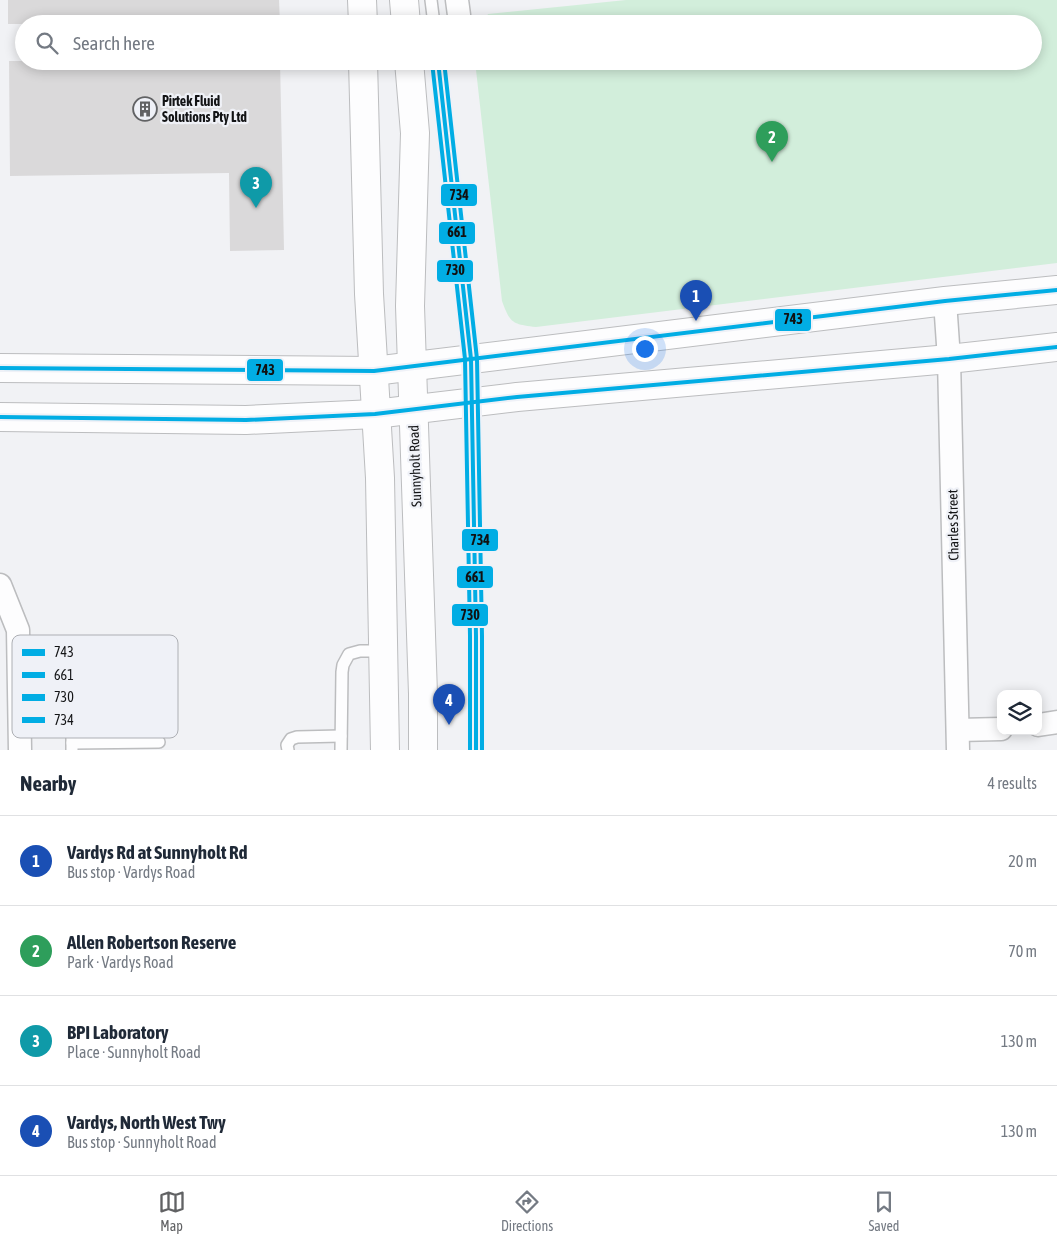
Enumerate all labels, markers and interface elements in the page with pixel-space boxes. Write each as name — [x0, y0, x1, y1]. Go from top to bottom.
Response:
search box — [15, 15, 1042, 70]
icon: search — [33, 29, 61, 57]
text: Search here — [73, 32, 155, 54]
place label: Pirtek Fluid Solutions Pty Ltd — [162, 93, 247, 125]
building icon: Pirtek Fluid Solutions Pty Ltd — [132, 96, 158, 122]
pin: 2 — [756, 121, 788, 162]
pin: 3 — [240, 167, 272, 208]
line badge: 734 — [440, 183, 478, 207]
text: 734 — [449, 187, 469, 203]
line badge: 661 — [438, 221, 476, 245]
text: 661 — [447, 224, 467, 240]
line badge: 730 — [436, 259, 474, 283]
text: 730 — [445, 262, 465, 278]
pin: 1 — [680, 280, 712, 321]
line badge: 743 — [774, 308, 812, 332]
text: 743 — [783, 311, 803, 327]
your location — [632, 336, 658, 362]
line badge: 743 — [246, 358, 284, 382]
text: 743 — [255, 362, 275, 378]
street label: Sunnyholt Road — [406, 425, 424, 507]
street label: Charles Street — [944, 489, 962, 561]
line badge: 734 — [461, 528, 499, 552]
text: 734 — [470, 532, 490, 548]
line badge: 661 — [456, 565, 494, 589]
text: 661 — [465, 569, 485, 585]
line badge: 730 — [451, 603, 489, 627]
text: 730 — [460, 607, 480, 623]
legend — [12, 635, 178, 738]
text: 743 — [54, 644, 74, 660]
text: 661 — [54, 667, 74, 683]
pin: 4 — [433, 684, 465, 725]
text: 730 — [54, 689, 74, 705]
map controls — [997, 690, 1042, 735]
button: layers — [997, 690, 1042, 735]
text: 734 — [54, 712, 74, 728]
text: Nearby — [20, 771, 76, 795]
text: 4 results — [987, 774, 1037, 792]
text: Vardys Rd at Sunnyholt Rd — [67, 841, 248, 863]
text: 1 — [32, 852, 40, 870]
text: 20 m — [1008, 852, 1037, 870]
text: Bus stop · Vardys Road — [67, 863, 195, 881]
text: Allen Robertson Reserve — [67, 931, 236, 953]
text: 2 — [32, 942, 40, 960]
text: 70 m — [1008, 942, 1037, 960]
text: Park · Vardys Road — [67, 953, 174, 971]
text: BPI Laboratory — [67, 1021, 169, 1043]
text: 3 — [32, 1032, 40, 1050]
text: 130 m — [1001, 1032, 1037, 1050]
text: Place · Sunnyholt Road — [67, 1043, 201, 1061]
text: Vardys, North West Twy — [67, 1111, 226, 1133]
text: 4 — [32, 1122, 40, 1140]
text: 130 m — [1001, 1122, 1037, 1140]
text: Bus stop · Sunnyholt Road — [67, 1133, 217, 1151]
tab: Map — [158, 1188, 186, 1234]
tab: Directions — [501, 1188, 553, 1234]
tab: Saved — [868, 1188, 899, 1234]

